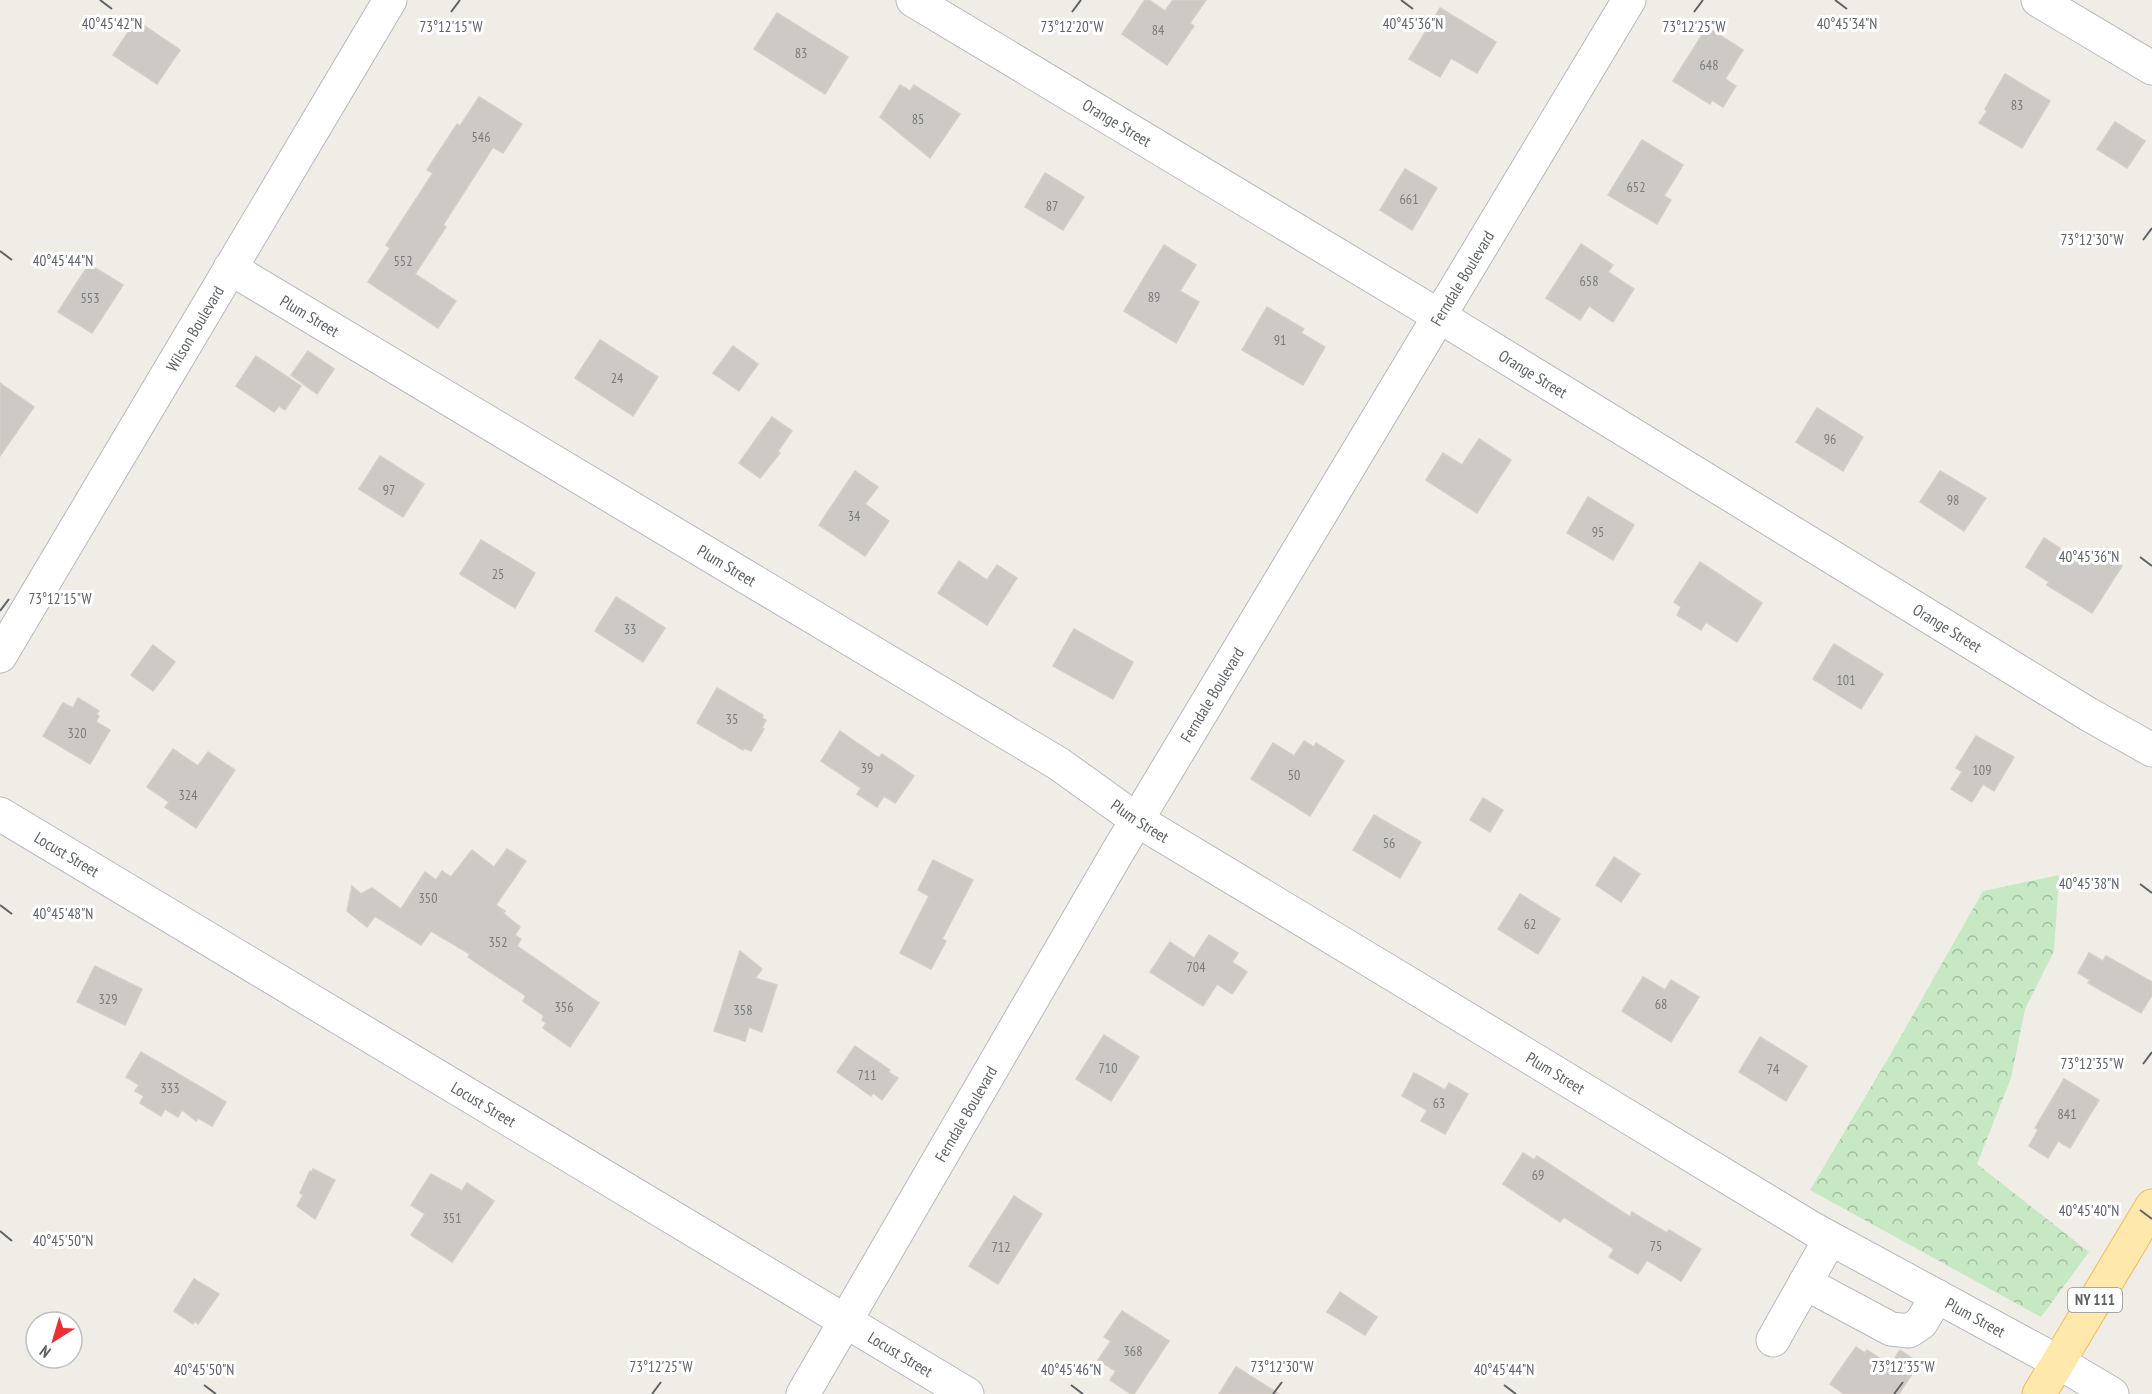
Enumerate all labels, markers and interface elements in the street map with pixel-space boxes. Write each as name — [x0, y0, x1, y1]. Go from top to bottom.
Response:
text: 40°45'42"N — [82, 14, 142, 33]
text: 40°45'36"N — [1383, 14, 1443, 33]
text: 40°45'34"N — [1817, 14, 1877, 33]
text: 73°12'15"W — [419, 17, 483, 36]
text: 73°12'20"W — [1040, 17, 1104, 36]
text: 73°12'25"W — [1662, 17, 1726, 36]
house number: 84 — [1152, 21, 1165, 39]
house number: 83 — [795, 44, 807, 62]
house number: 648 — [1700, 56, 1718, 74]
street label: Orange Street — [1079, 94, 1156, 151]
house number: 83 — [2011, 96, 2023, 114]
house number: 85 — [912, 110, 924, 128]
house number: 546 — [472, 128, 490, 146]
house number: 652 — [1627, 178, 1645, 196]
house number: 661 — [1400, 190, 1418, 208]
house number: 87 — [1046, 197, 1058, 215]
street label: Ferndale Boulevard — [1426, 227, 1498, 329]
text: 73°12'30"W — [2060, 230, 2124, 249]
text: 40°45'44"N — [33, 251, 93, 270]
house number: 552 — [394, 252, 412, 270]
house number: 658 — [1580, 272, 1598, 290]
street label: Wilson Boulevard — [162, 282, 228, 375]
house number: 89 — [1148, 288, 1160, 306]
house number: 553 — [81, 289, 99, 307]
street label: Plum Street — [277, 291, 343, 341]
house number: 91 — [1274, 331, 1286, 349]
street label: Orange Street — [1495, 345, 1572, 403]
house number: 24 — [611, 369, 624, 387]
house number: 96 — [1824, 430, 1836, 448]
house number: 97 — [383, 481, 395, 499]
house number: 98 — [1947, 491, 1959, 509]
house number: 34 — [848, 507, 861, 525]
house number: 95 — [1592, 523, 1604, 541]
street label: Plum Street — [694, 540, 760, 591]
text: 40°45'36"N — [2059, 547, 2119, 566]
house number: 25 — [492, 565, 504, 583]
text: 73°12'15"W — [28, 589, 92, 608]
street label: Orange Street — [1909, 599, 1986, 657]
house number: 33 — [624, 620, 636, 638]
street label: Ferndale Boulevard — [1176, 644, 1248, 746]
house number: 101 — [1837, 671, 1855, 689]
house number: 35 — [726, 710, 738, 728]
house number: 320 — [68, 724, 86, 742]
house number: 39 — [861, 759, 873, 777]
house number: 109 — [1973, 761, 1991, 779]
house number: 50 — [1288, 766, 1300, 784]
house number: 324 — [179, 786, 198, 804]
street label: Plum Street — [1107, 795, 1173, 847]
street label: Locust Street — [31, 827, 103, 881]
house number: 56 — [1383, 834, 1395, 852]
text: 40°45'38"N — [2059, 874, 2119, 893]
house number: 350 — [419, 889, 437, 907]
text: 40°45'48"N — [33, 904, 93, 923]
house number: 62 — [1524, 915, 1536, 933]
house number: 352 — [489, 933, 507, 951]
house number: 704 — [1187, 958, 1206, 976]
house number: 329 — [99, 990, 117, 1008]
house number: 68 — [1655, 995, 1667, 1013]
house number: 356 — [555, 998, 573, 1016]
house number: 358 — [734, 1001, 752, 1019]
street label: Plum Street — [1523, 1047, 1589, 1098]
text: 73°12'35"W — [2060, 1054, 2124, 1073]
house number: 710 — [1099, 1059, 1117, 1077]
house number: 74 — [1767, 1060, 1780, 1078]
street label: Ferndale Boulevard — [930, 1062, 1001, 1165]
house number: 711 — [858, 1066, 876, 1084]
street label: Locust Street — [448, 1077, 520, 1131]
house number: 333 — [161, 1079, 179, 1097]
house number: 63 — [1433, 1094, 1445, 1112]
house number: 841 — [2058, 1105, 2076, 1123]
house number: 69 — [1532, 1166, 1544, 1184]
text: 40°45'40"N — [2059, 1201, 2119, 1220]
house number: 351 — [443, 1209, 461, 1227]
text: 40°45'50"N — [33, 1231, 93, 1250]
house number: 75 — [1650, 1237, 1662, 1255]
house number: 712 — [992, 1238, 1010, 1256]
road number: NY 111 — [2068, 1288, 2122, 1312]
street label: Plum Street — [1942, 1293, 2009, 1342]
north arrow — [24, 1310, 84, 1370]
street label: Locust Street — [864, 1327, 937, 1381]
text: N — [36, 1341, 54, 1363]
house number: 368 — [1124, 1342, 1142, 1360]
text: 73°12'25"W — [629, 1357, 693, 1376]
text: 73°12'30"W — [1250, 1357, 1314, 1376]
text: 73°12'35"W — [1871, 1357, 1935, 1376]
text: 40°45'50"N — [174, 1360, 234, 1379]
text: 40°45'46"N — [1041, 1360, 1101, 1379]
text: 40°45'44"N — [1474, 1360, 1534, 1379]

